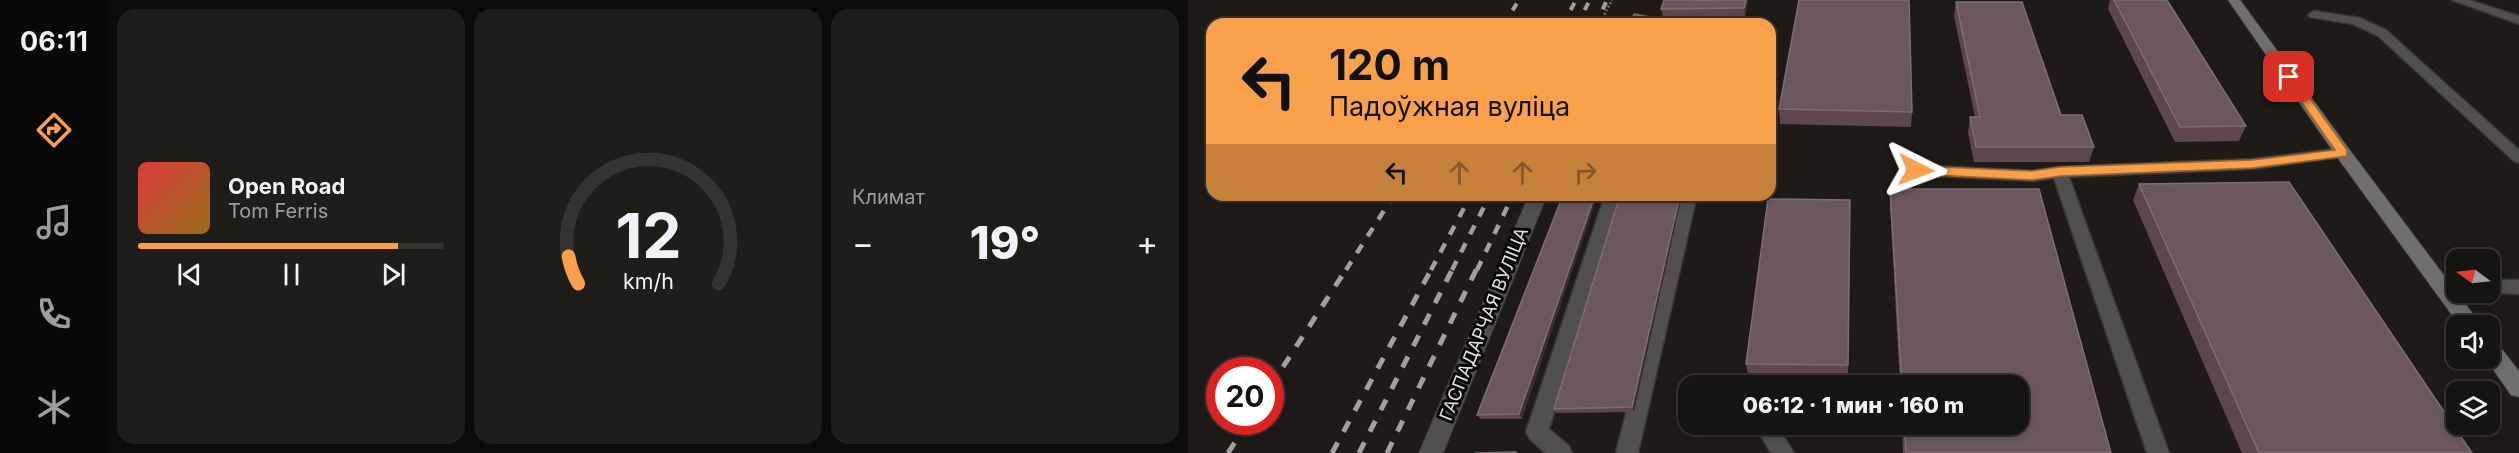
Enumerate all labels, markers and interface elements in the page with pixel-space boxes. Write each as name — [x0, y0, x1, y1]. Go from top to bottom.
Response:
text: 06:11 — [20, 25, 88, 58]
text: 120 m — [1329, 39, 1450, 90]
icon: left — [1230, 42, 1308, 120]
pin — [2263, 51, 2314, 102]
icon: arrive — [2272, 60, 2305, 93]
text: Падоўжная вуліца — [1329, 90, 1570, 123]
icon: directions — [33, 109, 75, 151]
position arrow — [1884, 138, 1948, 202]
icon: left — [1380, 156, 1413, 189]
icon: ahead — [1443, 156, 1476, 189]
icon: ahead — [1506, 156, 1539, 189]
icon: right — [1569, 156, 1602, 189]
text: Open Road — [228, 173, 345, 199]
text: Климат — [852, 185, 925, 209]
text: 12 — [615, 198, 681, 273]
text: Tom Ferris — [228, 199, 328, 223]
icon: music — [33, 201, 75, 243]
text: 19° — [970, 215, 1040, 270]
text: − — [852, 223, 874, 263]
text: + — [1136, 223, 1158, 263]
street label: ГАСПАДАРЧАЯ ВУЛІЦА — [1435, 224, 1532, 424]
north arrow — [2446, 249, 2500, 303]
map controls — [2446, 249, 2500, 435]
icon: previous — [173, 258, 206, 291]
icon: pause — [275, 258, 308, 291]
icon: next — [377, 258, 410, 291]
text: km/h — [623, 268, 673, 294]
icon: phone — [33, 293, 75, 335]
button: sound — [2446, 315, 2500, 369]
speed limit sign: 20 — [1206, 357, 1284, 435]
button: layers — [2446, 381, 2500, 435]
icon: climate — [33, 386, 75, 428]
text: 06:12 · 1 мин · 160 m — [1743, 392, 1964, 418]

